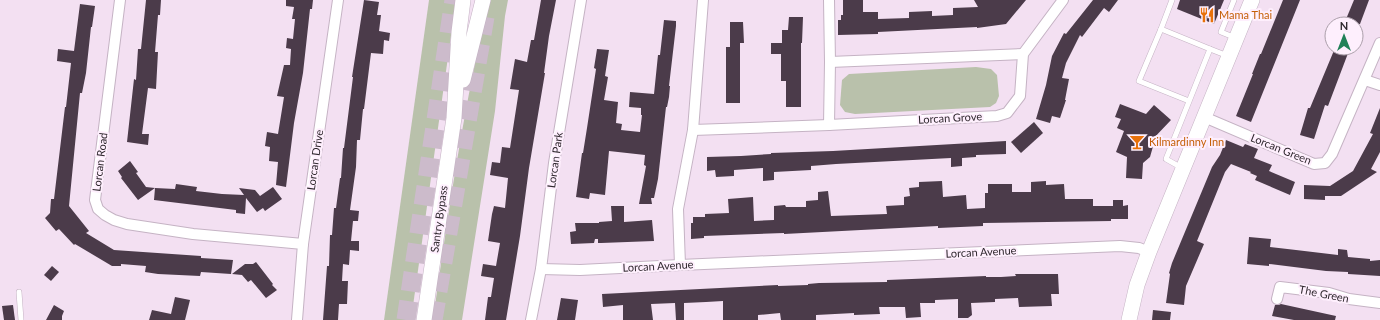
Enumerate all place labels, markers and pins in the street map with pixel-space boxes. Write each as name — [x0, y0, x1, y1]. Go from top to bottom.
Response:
restaurant icon: Mama Thai — [1198, 6, 1216, 24]
place label: Mama Thai — [1219, 8, 1273, 21]
bar icon: Kilmardinny Inn — [1128, 133, 1146, 151]
place label: Kilmardinny Inn — [1149, 135, 1224, 148]

